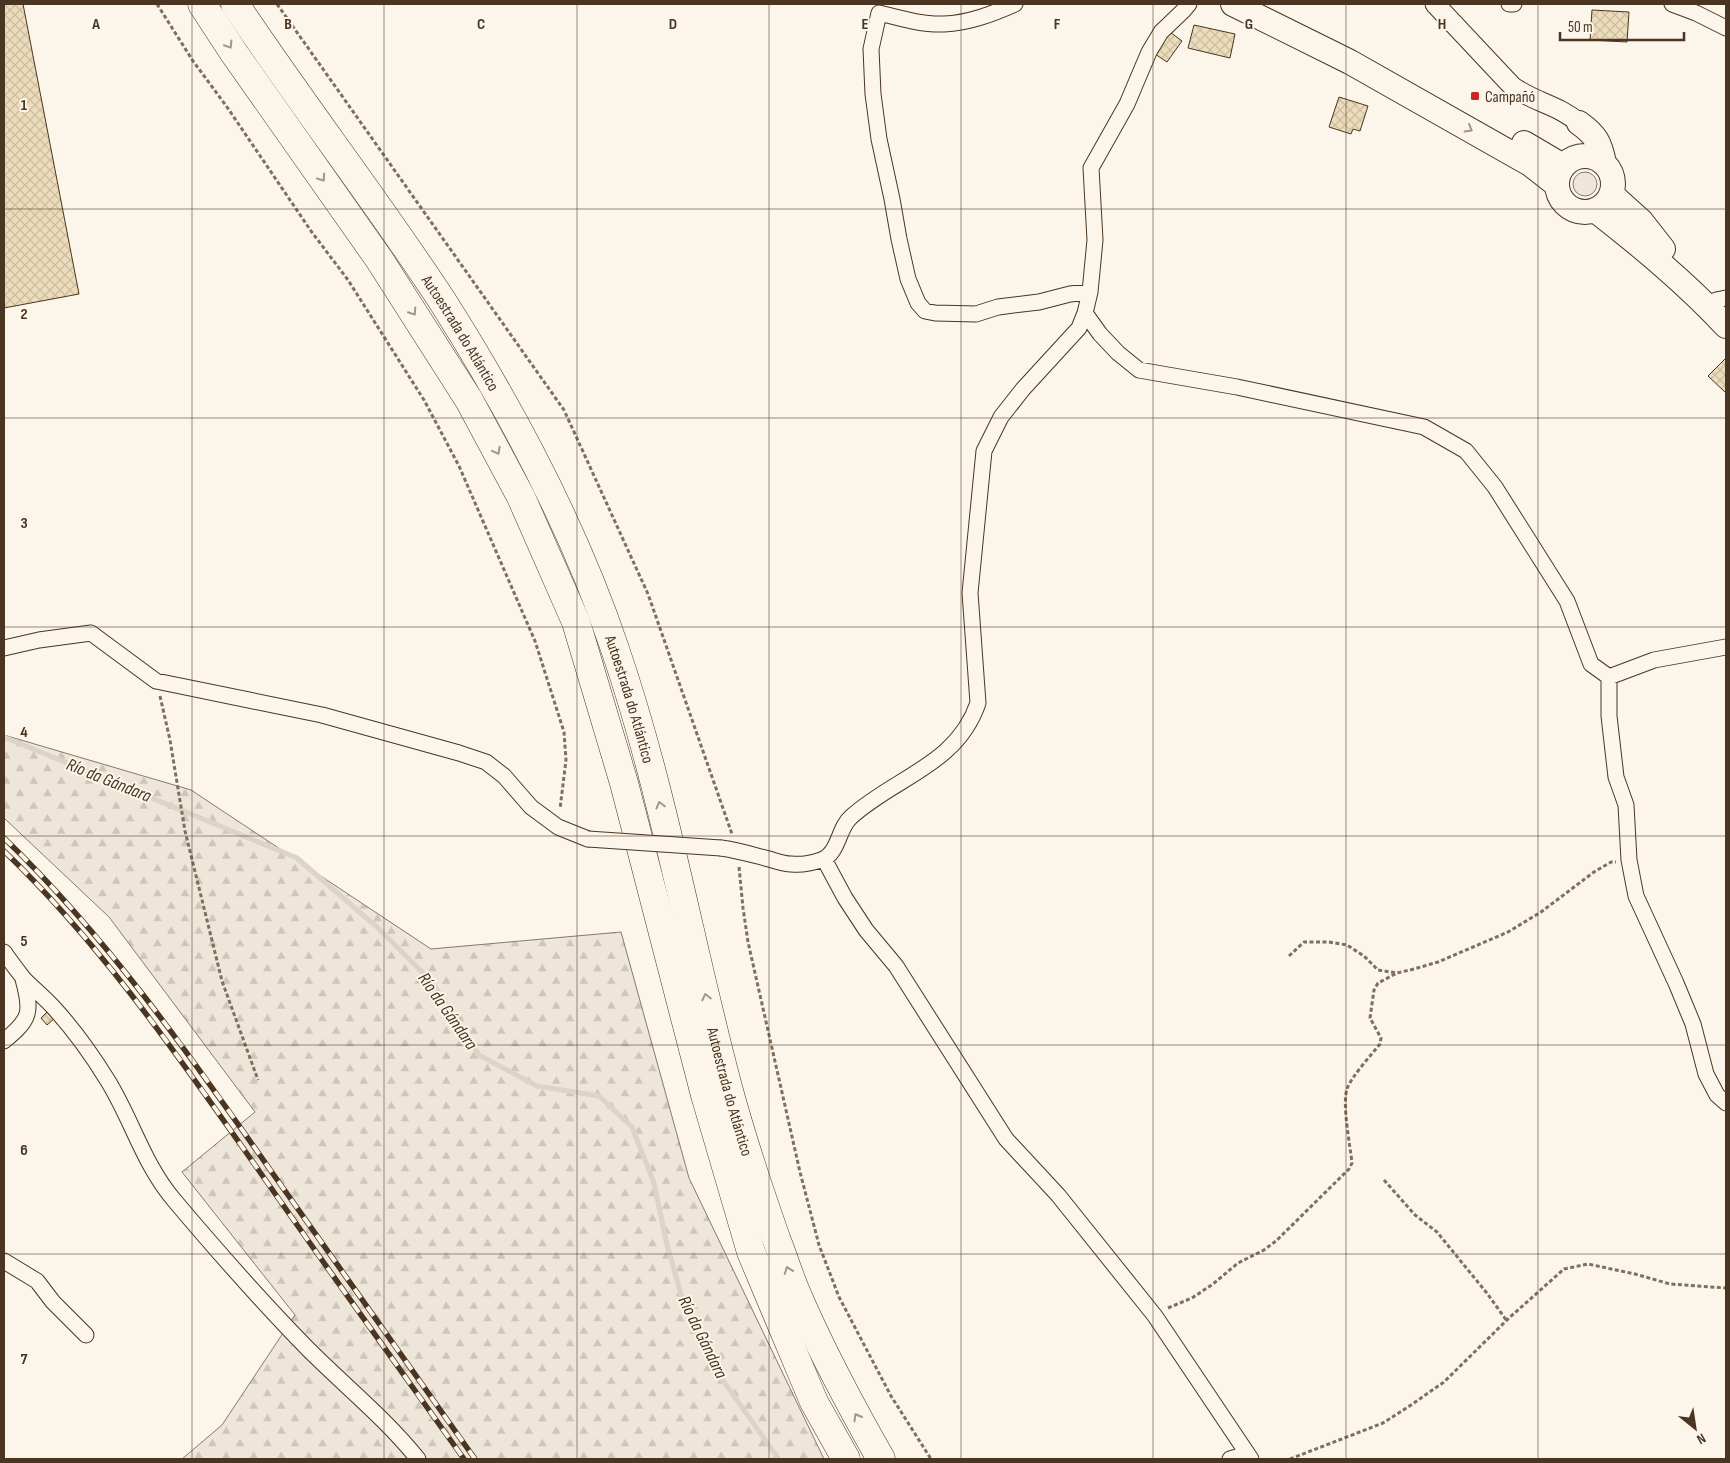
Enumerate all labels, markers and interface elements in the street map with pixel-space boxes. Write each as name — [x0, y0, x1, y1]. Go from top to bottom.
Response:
scale bar — [1560, 10, 1684, 42]
text: A — [91, 15, 100, 34]
text: B — [284, 15, 292, 34]
text: C — [477, 15, 485, 34]
text: D — [669, 15, 677, 34]
text: E — [862, 15, 869, 34]
text: F — [1054, 15, 1061, 34]
text: G — [1245, 15, 1253, 34]
text: H — [1438, 15, 1446, 34]
text: 50 m — [1568, 18, 1593, 37]
one-way arrow — [222, 39, 232, 48]
place label: Campañó — [1485, 88, 1535, 107]
marker: Campañó — [1469, 90, 1481, 102]
text: 1 — [21, 96, 28, 115]
one-way arrow — [1464, 122, 1473, 132]
one-way arrow — [316, 172, 325, 182]
street label: Autoestrada do Atlántico — [416, 271, 503, 395]
text: 2 — [20, 305, 28, 324]
one-way arrow — [407, 307, 417, 316]
one-way arrow — [491, 446, 501, 455]
text: 3 — [20, 514, 28, 533]
street label: Autoestrada do Atlántico — [600, 632, 657, 765]
text: 4 — [20, 723, 28, 742]
water label: Río da Gándara — [63, 754, 155, 807]
one-way arrow — [656, 802, 666, 810]
text: 5 — [20, 932, 28, 951]
water label: Río da Gándara — [413, 969, 482, 1055]
one-way arrow — [701, 993, 712, 1002]
street label: Autoestrada do Atlántico — [702, 1025, 756, 1159]
text: 6 — [20, 1141, 28, 1160]
one-way arrow — [784, 1266, 794, 1275]
water label: Río da Gándara — [673, 1292, 732, 1383]
text: 7 — [21, 1350, 28, 1369]
north arrow — [1670, 1403, 1720, 1453]
one-way arrow — [853, 1413, 863, 1422]
text: N — [1694, 1430, 1709, 1448]

